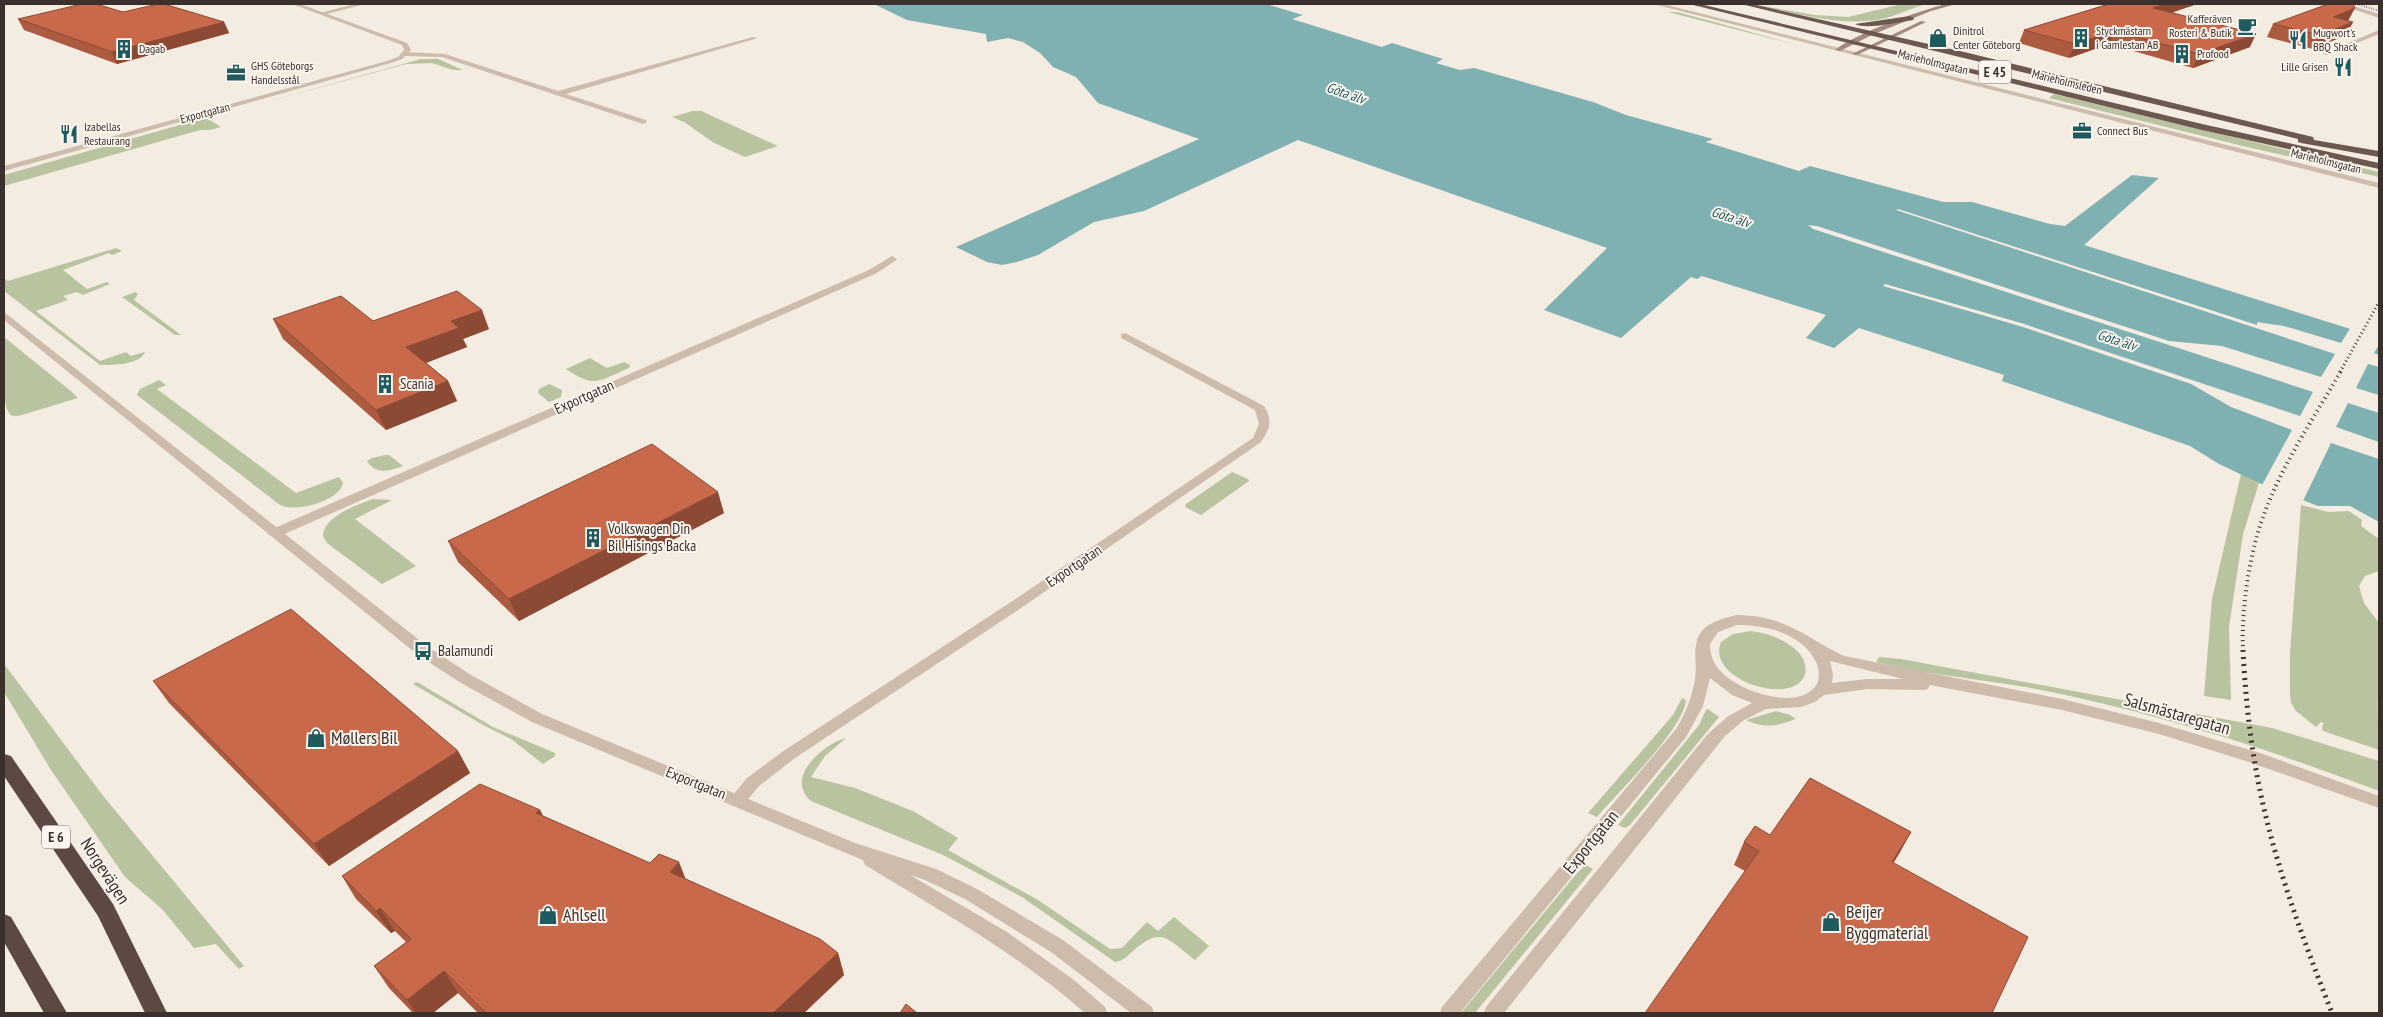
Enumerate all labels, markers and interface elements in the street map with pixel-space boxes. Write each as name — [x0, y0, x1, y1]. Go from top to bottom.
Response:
place label: Kafferäven Rosteri & Butik — [2169, 11, 2232, 40]
cafe icon: Kafferäven Rosteri & Butik — [2236, 15, 2258, 37]
place label: Dinitrol Center Göteborg — [1953, 23, 2021, 52]
place label: Styckmästarn i Gamlestan AB — [2096, 23, 2159, 52]
place label: Mugwort's BBQ Shack — [2313, 25, 2358, 54]
shop icon: Dinitrol Center Göteborg — [1927, 27, 1949, 49]
building icon: Styckmästarn i Gamlestan AB — [2070, 27, 2092, 49]
restaurant icon: Mugwort's BBQ Shack — [2287, 29, 2309, 51]
building icon: Dagab — [113, 38, 135, 60]
place label: Dagab — [139, 41, 165, 56]
building icon: Profood — [2171, 43, 2193, 65]
street label: Marieholmsgatan — [1896, 46, 1970, 77]
place label: Profood — [2197, 46, 2229, 61]
restaurant icon: Lille Grisen — [2332, 56, 2354, 78]
place label: GHS Göteborgs Handelsstål — [251, 58, 313, 87]
place label: Lille Grisen — [2281, 59, 2328, 74]
road number: E 45 — [1979, 61, 2011, 84]
office icon: GHS Göteborgs Handelsstål — [225, 62, 247, 84]
street label: Marieholmsleden — [2031, 66, 2104, 97]
water label: Göta älv — [1324, 78, 1370, 109]
street label: Exportgatan — [178, 99, 231, 126]
place label: Izabellas Restaurang — [84, 119, 130, 148]
office icon: Connect Bus — [2071, 120, 2093, 142]
restaurant icon: Izabellas Restaurang — [58, 123, 80, 145]
place label: Connect Bus — [2097, 123, 2148, 138]
street label: Marieholmsgatan — [2289, 145, 2363, 176]
water label: Göta älv — [1709, 202, 1755, 232]
water label: Göta älv — [2095, 325, 2141, 355]
building icon: Scania — [374, 373, 396, 395]
place label: Scania — [400, 374, 434, 393]
street label: Exportgatan — [551, 375, 617, 418]
place label: Volkswagen Din Bil Hisings Backa — [607, 519, 696, 555]
building icon: Volkswagen Din Bil Hisings Backa — [582, 527, 604, 549]
street label: Exportgatan — [1042, 540, 1105, 591]
bus stop icon: Balamundi — [412, 640, 434, 662]
place label: Balamundi — [438, 641, 493, 660]
street label: Salsmästaregatan — [2121, 687, 2233, 740]
place label: Møllers Bil — [331, 726, 398, 749]
shop icon: Møllers Bil — [305, 727, 327, 749]
street label: Exportgatan — [663, 762, 729, 803]
street label: Exportgatan — [1558, 805, 1623, 878]
road number: E 6 — [42, 826, 70, 849]
street label: Norgevägen — [75, 833, 135, 908]
place label: Beijer Byggmaterial — [1846, 900, 1929, 944]
place label: Ahlsell — [563, 903, 606, 926]
shop icon: Ahlsell — [537, 904, 559, 926]
shop icon: Beijer Byggmaterial — [1820, 911, 1842, 933]

